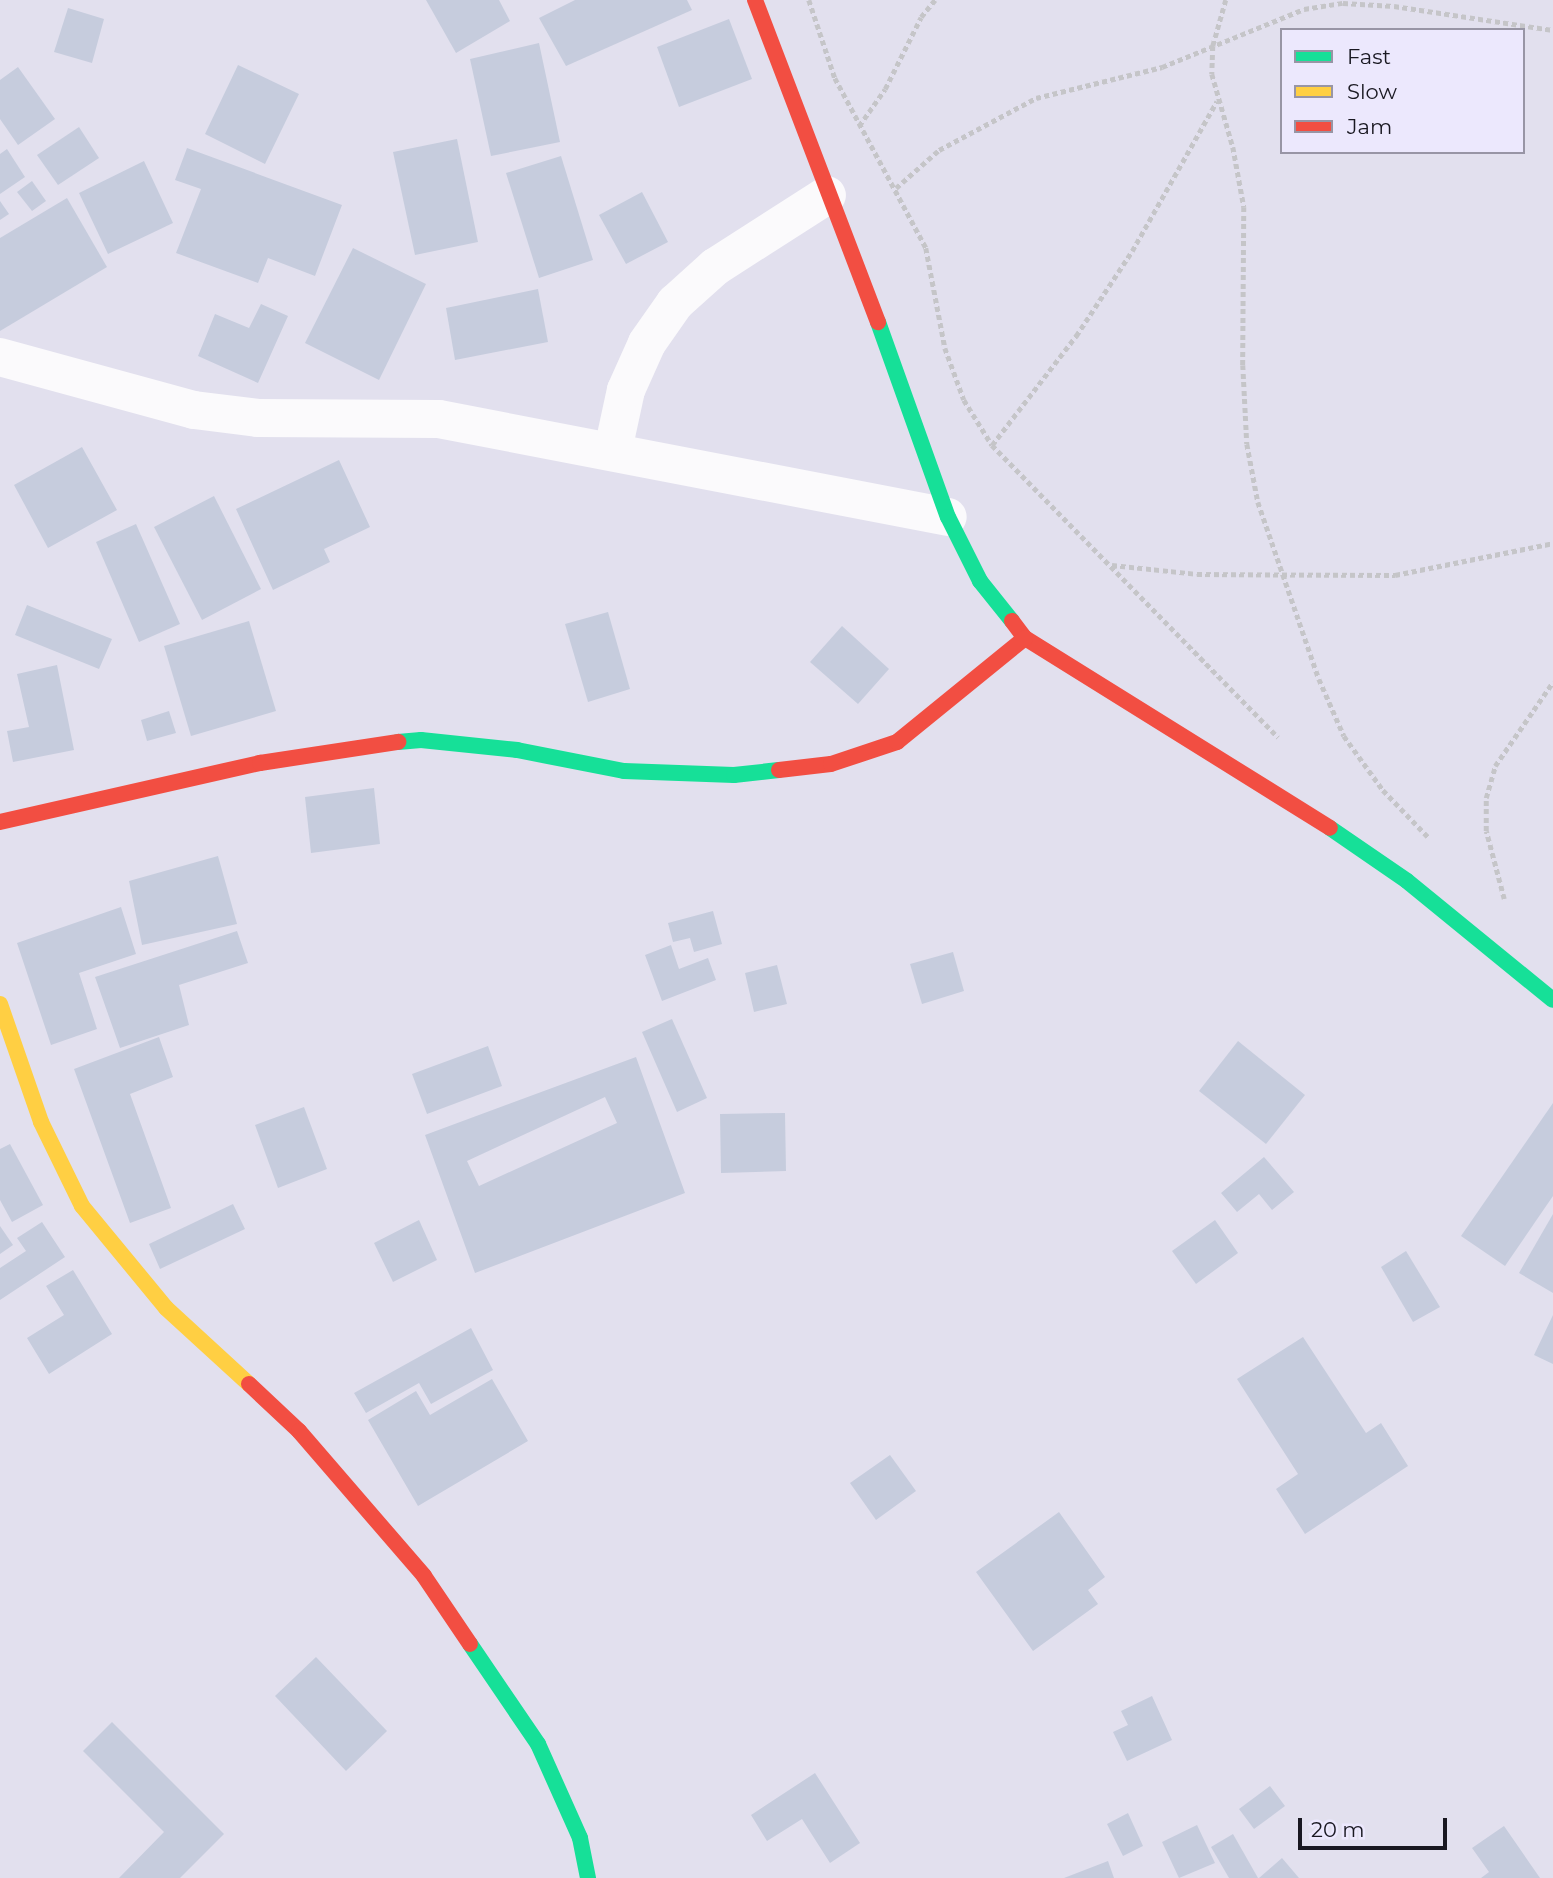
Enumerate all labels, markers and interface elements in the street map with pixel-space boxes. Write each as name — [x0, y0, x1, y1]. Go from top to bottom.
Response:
legend — [1280, 28, 1525, 154]
text: Fast — [1347, 44, 1391, 69]
text: Slow — [1347, 79, 1397, 104]
text: Jam — [1347, 114, 1392, 139]
scale bar — [1301, 1804, 1450, 1848]
text: 20 m — [1311, 1817, 1365, 1842]

